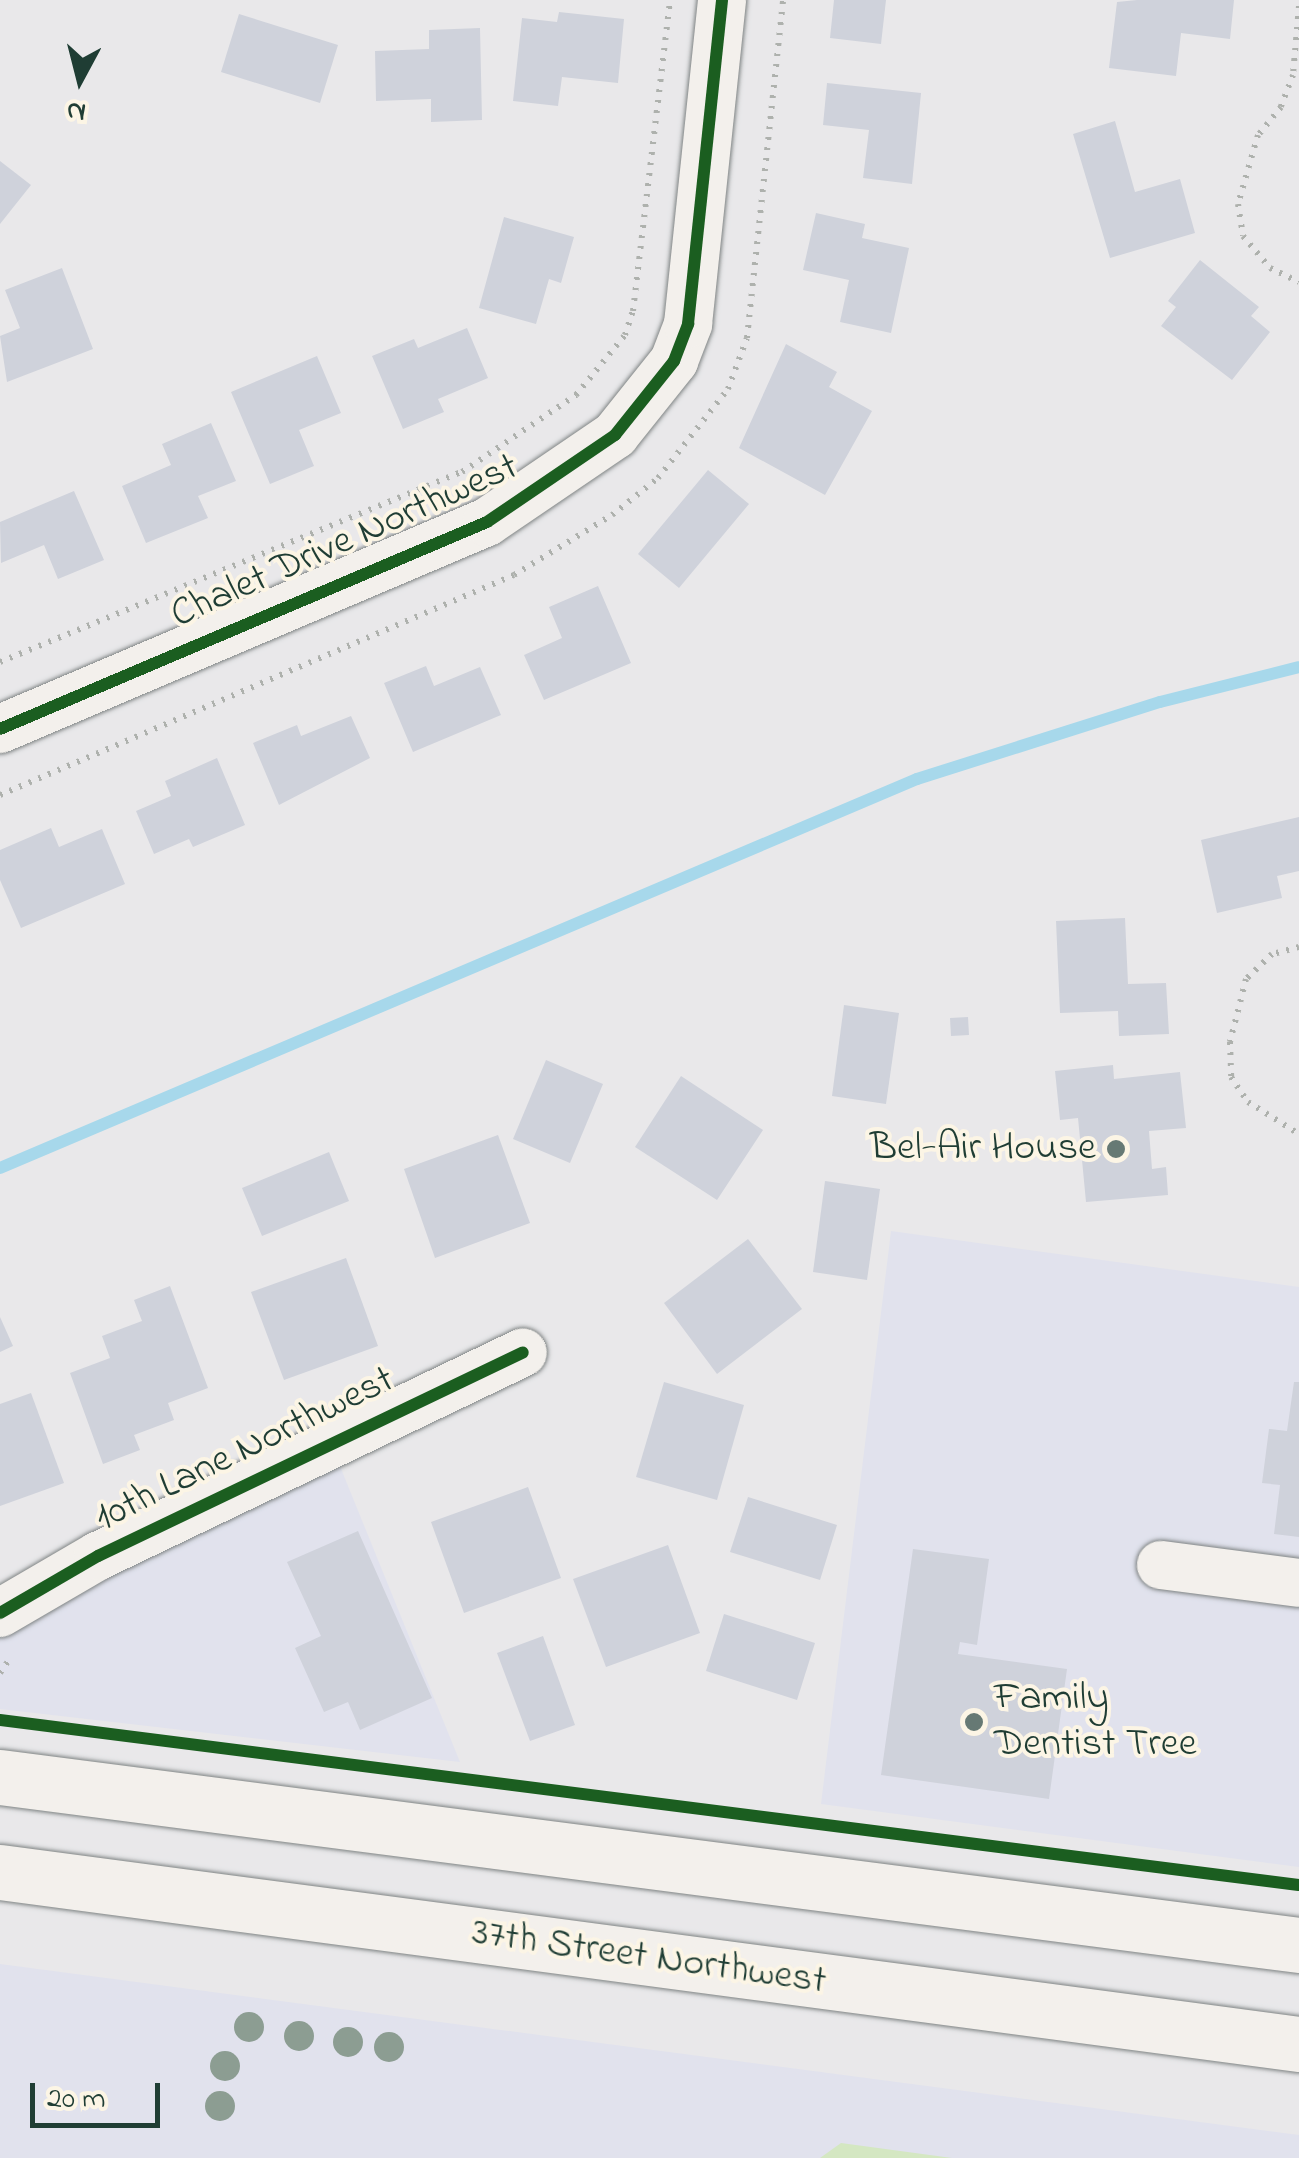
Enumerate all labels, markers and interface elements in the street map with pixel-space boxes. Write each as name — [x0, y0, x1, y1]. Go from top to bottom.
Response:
north arrow — [30, 30, 130, 130]
text: N — [64, 89, 88, 132]
street label: Chalet Drive Northwest — [164, 444, 526, 640]
place label: Bel-Air House — [870, 1125, 1096, 1173]
marker: Bel-Air House — [1105, 1138, 1127, 1160]
street label: 10th Lane Northwest — [87, 1357, 403, 1543]
place label: Family Dentist Tree — [994, 1675, 1197, 1769]
marker: Family Dentist Tree — [963, 1711, 985, 1733]
street label: 37th Street Northwest — [469, 1909, 829, 2007]
scale bar — [35, 2063, 165, 2125]
text: 20 m — [47, 2078, 106, 2122]

